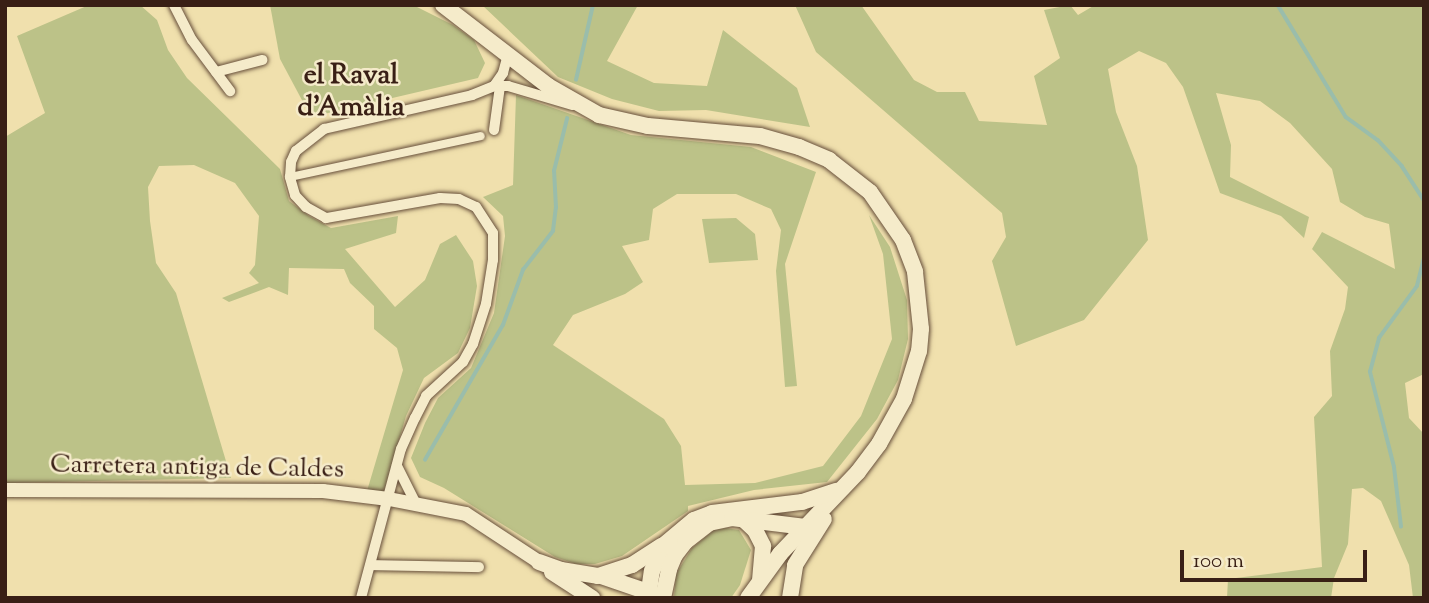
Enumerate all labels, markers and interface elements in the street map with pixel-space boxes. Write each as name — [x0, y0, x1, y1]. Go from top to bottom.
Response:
district label: el Raval d'Amàlia — [297, 59, 405, 125]
street label: Carretera antiga de Caldes — [50, 450, 344, 486]
scale bar — [1184, 536, 1371, 580]
text: 100 m — [1193, 547, 1244, 577]

